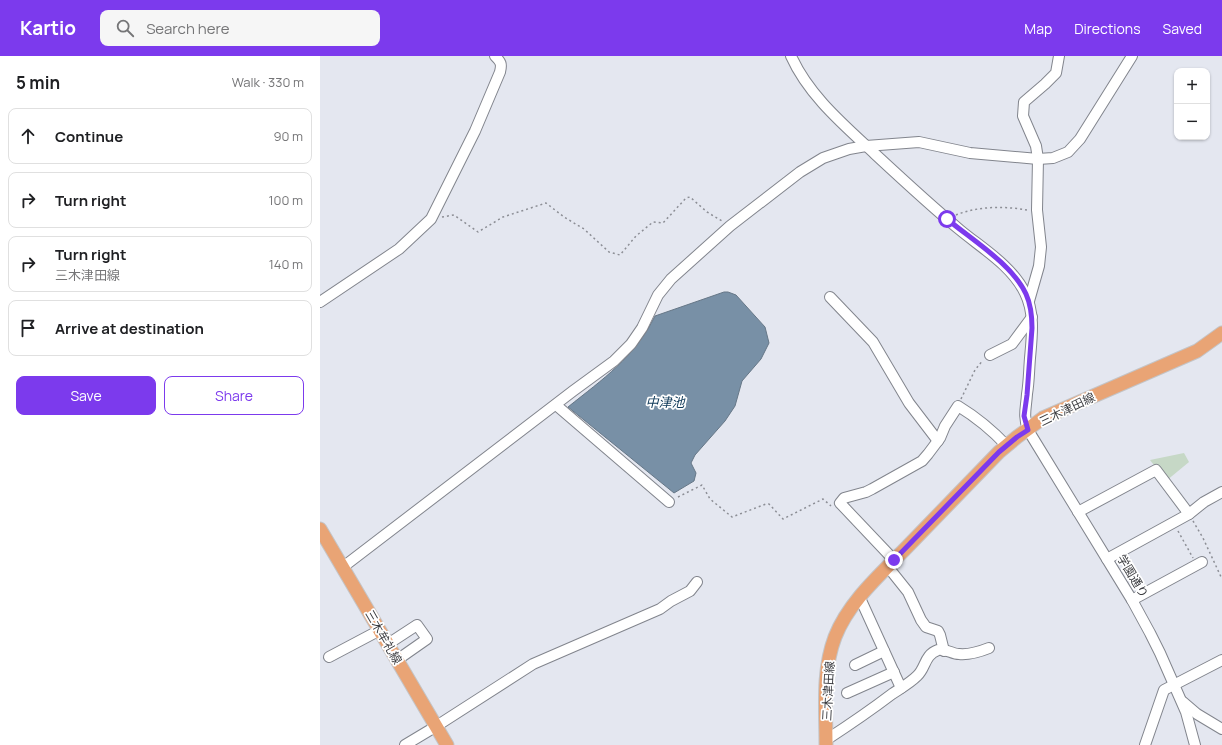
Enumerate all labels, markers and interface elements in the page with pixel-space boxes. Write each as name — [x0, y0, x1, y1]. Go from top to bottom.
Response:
search box — [100, 10, 380, 46]
text: Kartio — [20, 15, 76, 41]
icon: search — [114, 17, 136, 39]
text: Search here — [146, 18, 230, 39]
text: Map — [1024, 19, 1052, 38]
text: Directions — [1074, 19, 1141, 38]
text: Saved — [1163, 19, 1202, 38]
map controls — [1174, 68, 1210, 140]
button: + — [1174, 68, 1210, 104]
text: 5 min — [16, 71, 60, 94]
text: Walk · 330 m — [232, 73, 304, 91]
button: − — [1174, 104, 1210, 140]
icon: ahead — [17, 125, 39, 147]
text: Continue — [55, 126, 123, 147]
text: 90 m — [273, 127, 303, 145]
icon: right — [17, 189, 39, 211]
text: Turn right — [55, 190, 126, 211]
text: 100 m — [268, 191, 303, 209]
route start — [938, 210, 956, 228]
text: Turn right — [55, 244, 126, 265]
icon: right — [17, 253, 39, 275]
text: 140 m — [269, 255, 303, 273]
text: 三木津田線 — [55, 266, 120, 284]
icon: arrive — [17, 317, 39, 339]
text: Arrive at destination — [55, 318, 204, 339]
button: Save — [16, 376, 156, 415]
button: Share — [164, 376, 304, 415]
street label: 三木津田線 — [1036, 388, 1098, 430]
water label: 中津池 — [645, 393, 686, 411]
route end — [885, 551, 903, 569]
street label: 学園通り — [1113, 551, 1153, 601]
street label: 三木牟礼線 — [362, 607, 406, 667]
street label: 三木津田線 — [818, 661, 838, 721]

